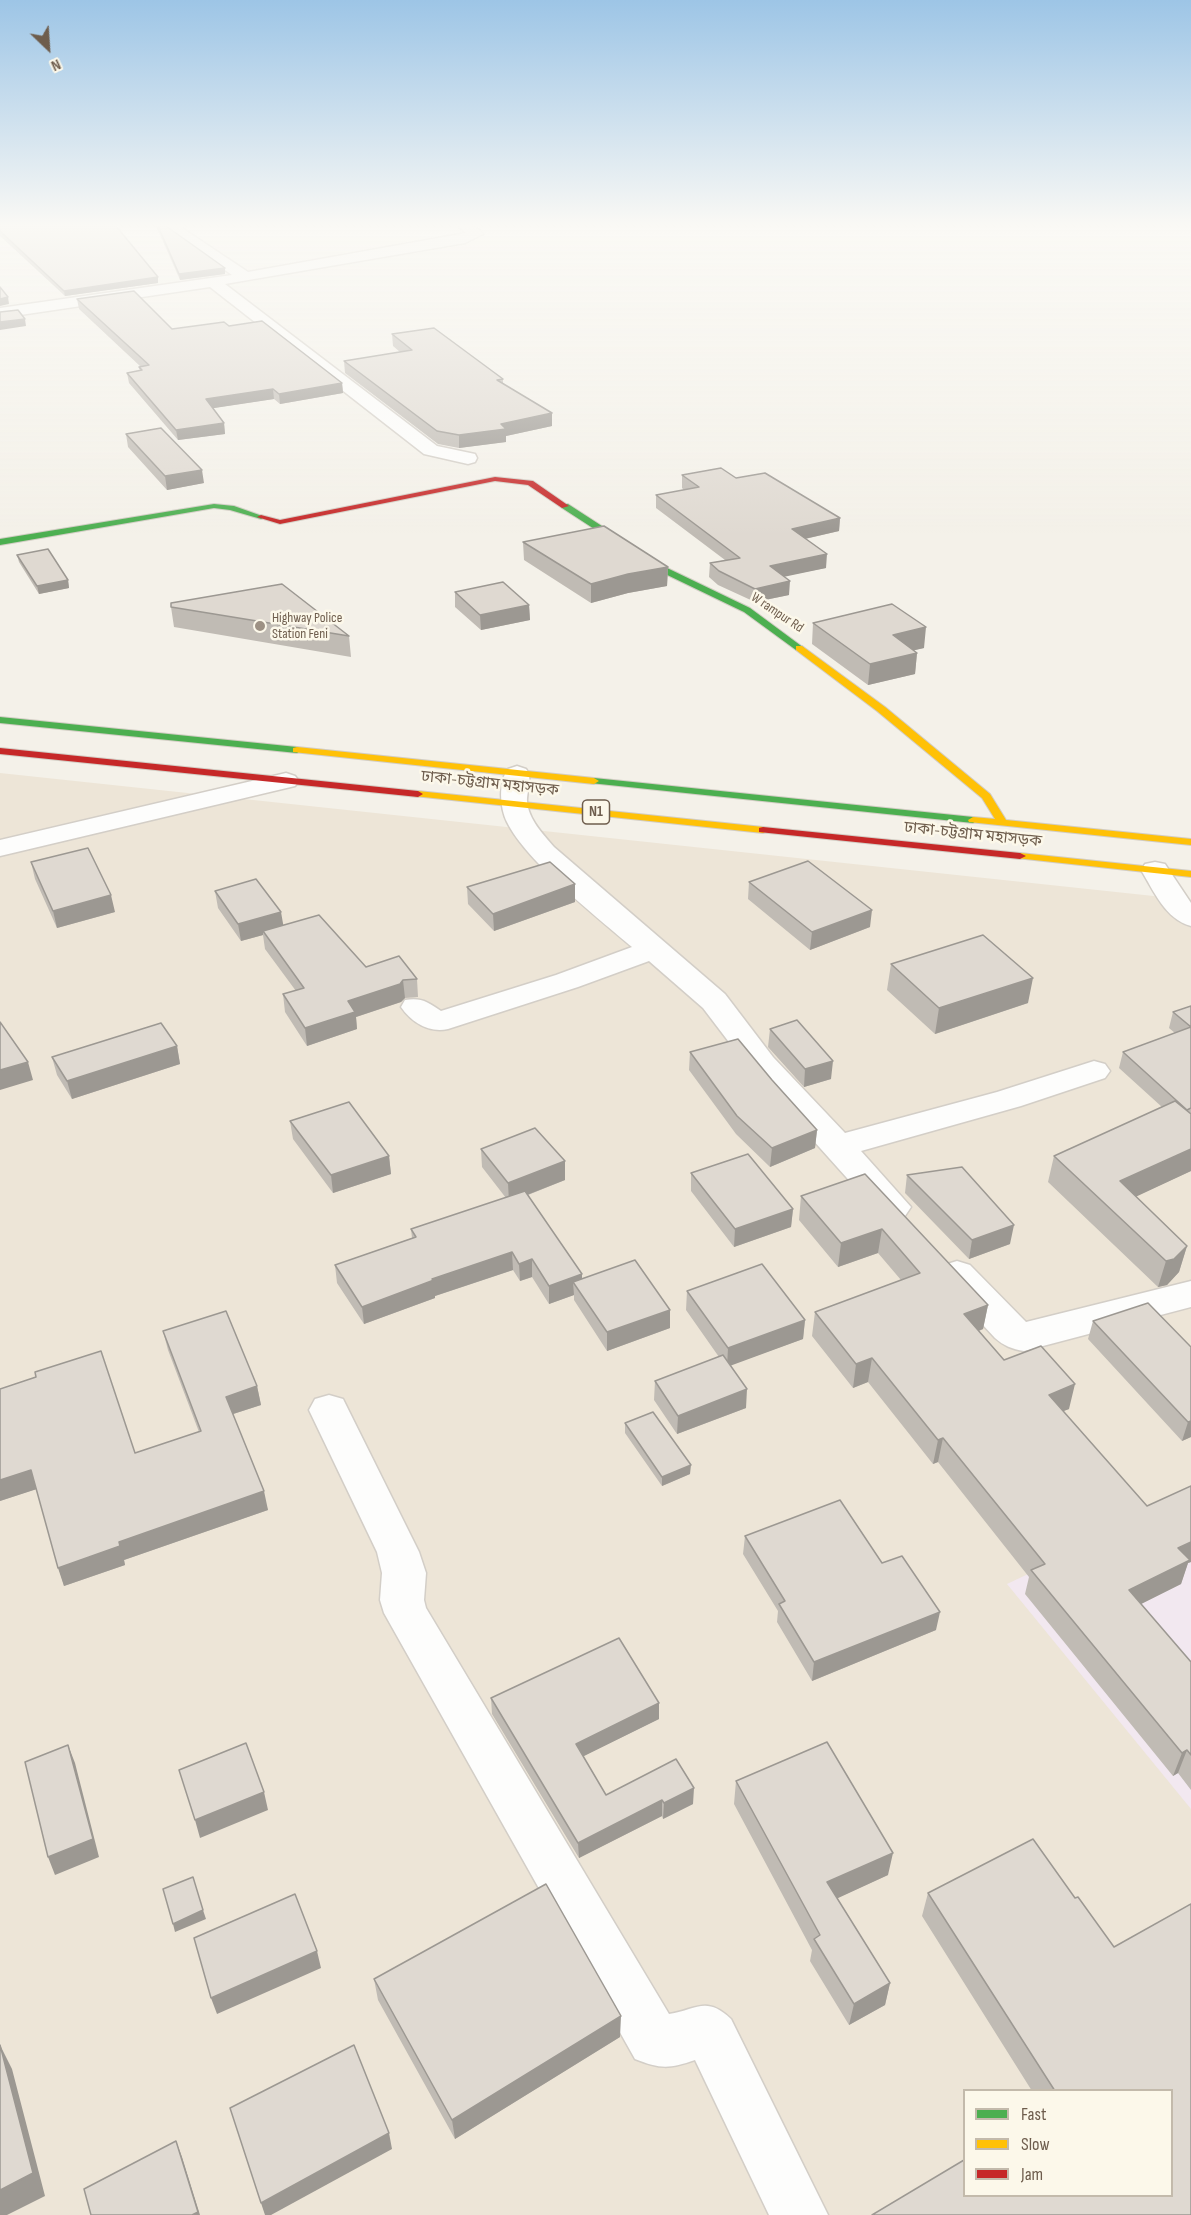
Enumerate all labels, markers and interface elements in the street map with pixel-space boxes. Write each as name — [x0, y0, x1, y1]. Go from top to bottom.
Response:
north arrow — [18, 18, 78, 78]
text: N — [48, 54, 64, 75]
street label: W rampur Rd — [748, 589, 806, 637]
place label: Highway Police Station Feni — [272, 610, 342, 642]
marker: Highway Police Station Feni — [253, 619, 267, 633]
street label: ঢাকা-চট্টগ্রাম মহাসড়ক — [420, 767, 560, 801]
road number: N1 — [582, 800, 610, 824]
street label: ঢাকা-চট্টগ্রাম মহাসড়ক — [903, 818, 1043, 852]
legend — [963, 2089, 1173, 2197]
text: Fast — [1021, 2104, 1046, 2125]
text: Slow — [1021, 2134, 1050, 2155]
text: Jam — [1021, 2164, 1043, 2185]

